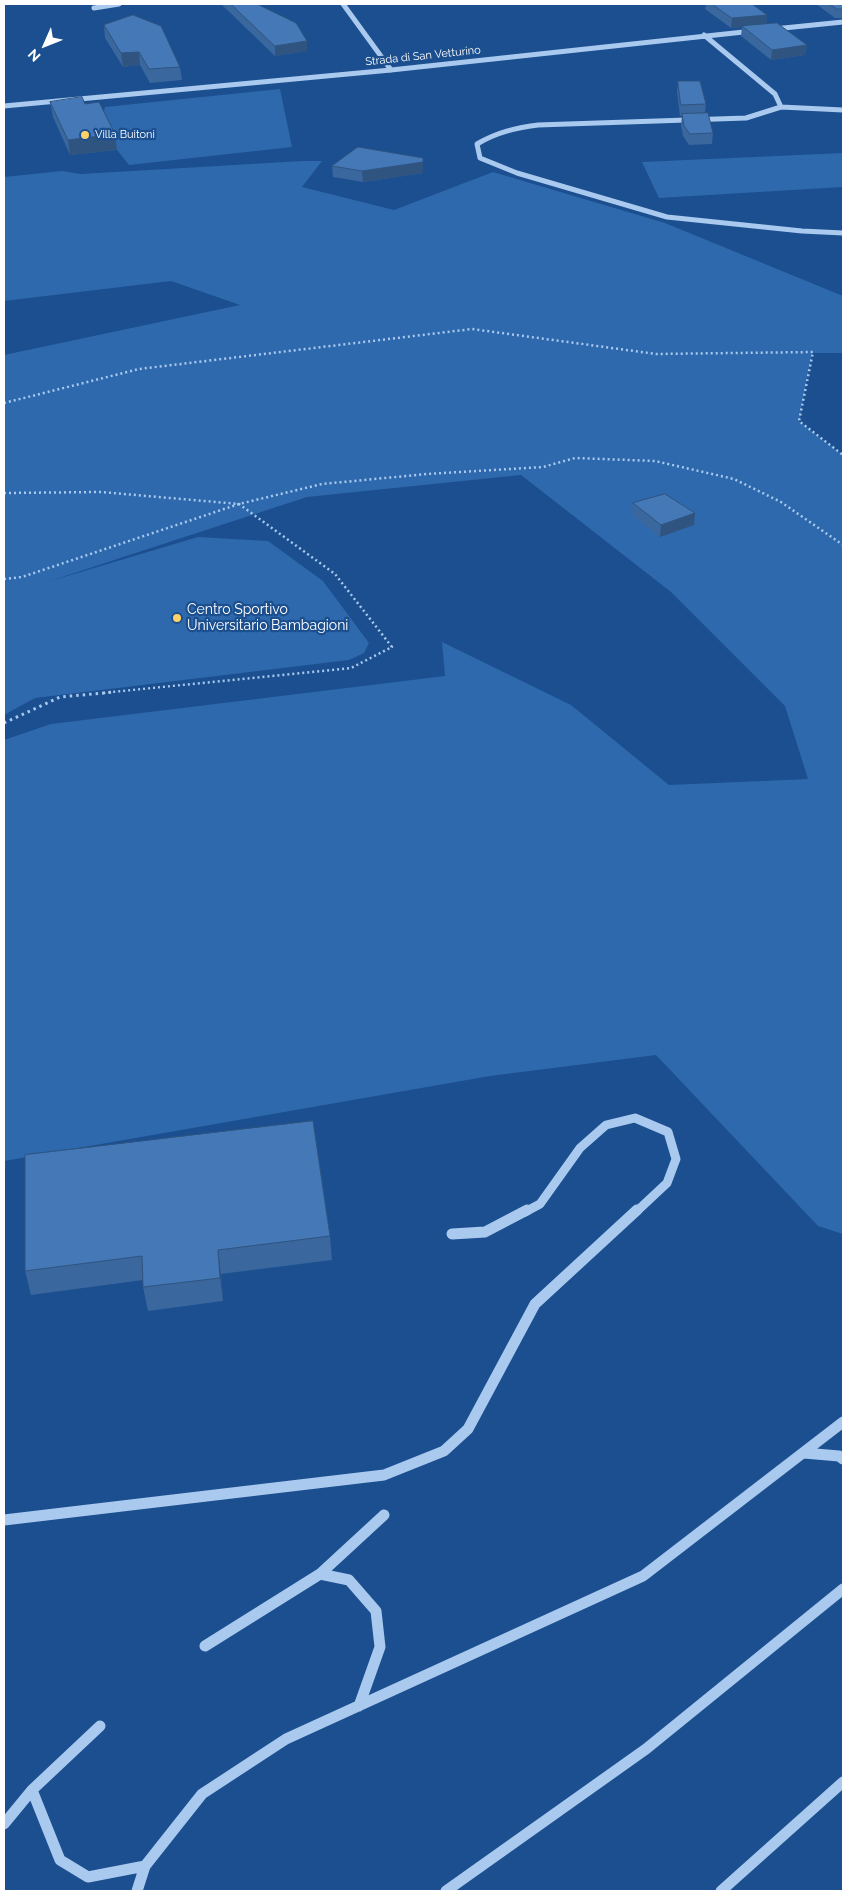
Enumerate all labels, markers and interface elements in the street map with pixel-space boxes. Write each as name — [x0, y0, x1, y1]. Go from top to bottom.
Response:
north arrow — [20, 20, 70, 70]
street label: Strada di San Vetturino — [365, 43, 481, 69]
text: N — [25, 46, 44, 65]
place label: Villa Buitoni — [95, 128, 155, 142]
marker: Villa Buitoni — [79, 129, 91, 141]
place label: Centro Sportivo Universitario Bambagioni — [187, 602, 348, 634]
marker: Centro Sportivo Universitario Bambagioni — [171, 612, 183, 624]

